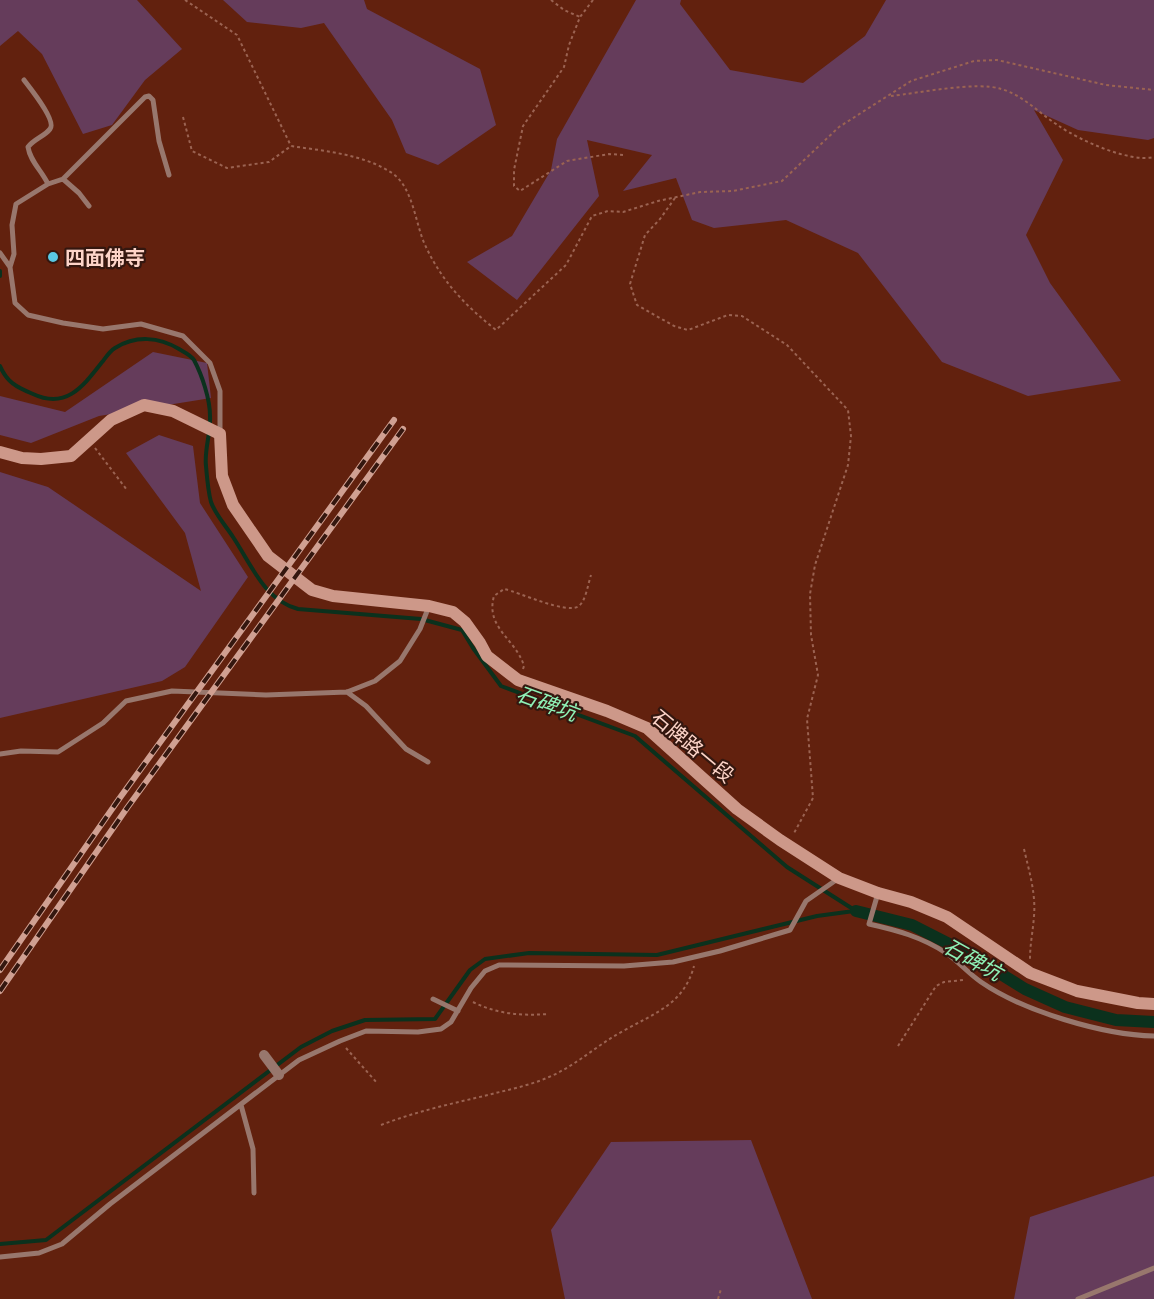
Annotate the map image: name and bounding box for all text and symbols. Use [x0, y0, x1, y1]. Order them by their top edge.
place label: 四面佛寺 [65, 244, 145, 271]
marker: 四面佛寺 [46, 250, 60, 264]
water label: 石碑坑 [513, 679, 584, 728]
street label: 石牌路一段 [646, 704, 740, 788]
water label: 石碑坑 [939, 931, 1010, 988]

